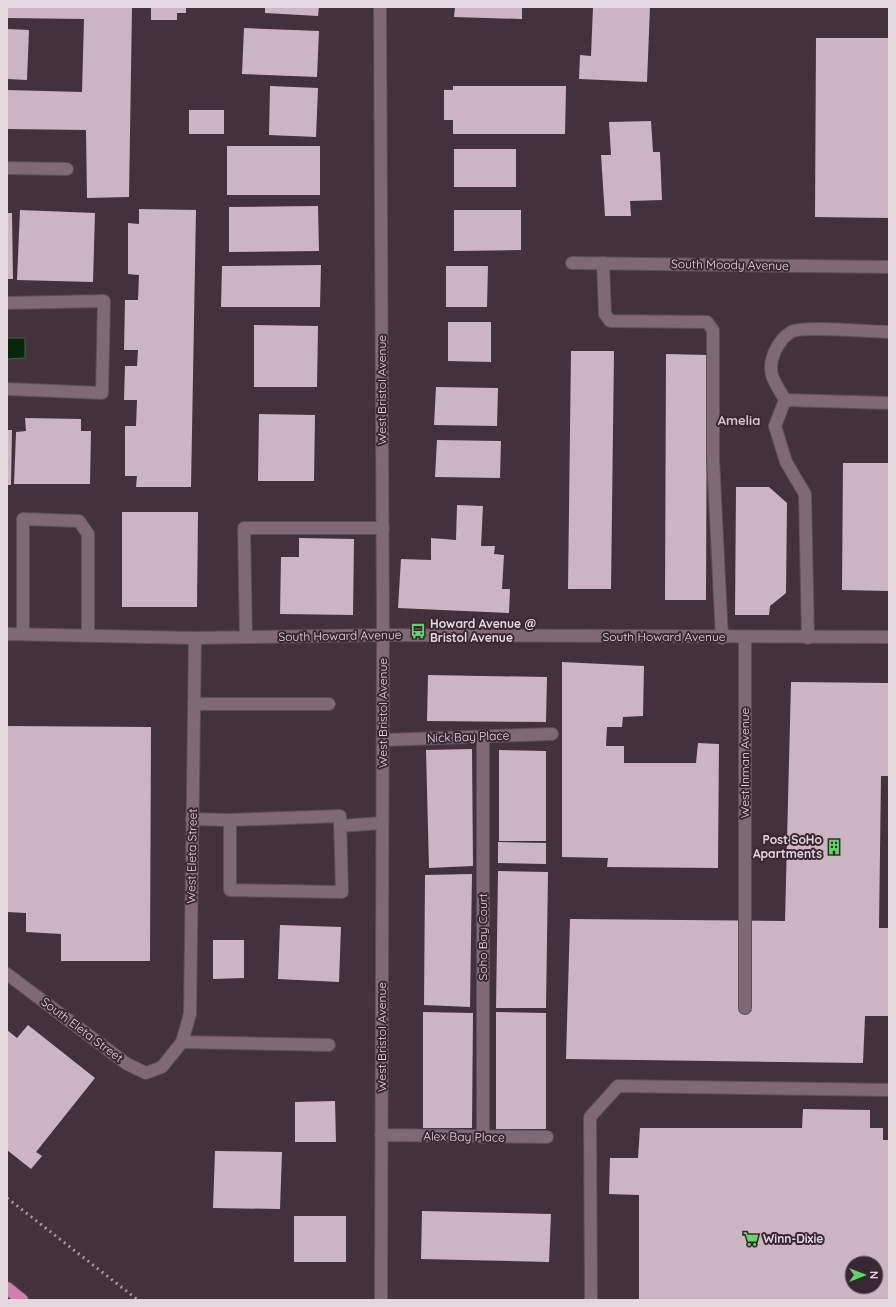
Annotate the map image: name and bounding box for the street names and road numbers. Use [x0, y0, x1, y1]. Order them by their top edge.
street label: South Moody Avenue [671, 256, 789, 273]
street label: West Bristol Avenue [374, 335, 389, 445]
street label: South Howard Avenue [278, 627, 402, 644]
street label: South Howard Avenue [602, 629, 726, 644]
street label: West Bristol Avenue [375, 658, 390, 768]
street label: West Inman Avenue [737, 708, 752, 818]
street label: Nick Bay Place [426, 728, 510, 745]
street label: West Eleta Street [183, 808, 200, 904]
street label: Soho Bay Court [475, 893, 490, 981]
street label: West Bristol Avenue [374, 982, 389, 1092]
street label: South Eleta Street [38, 994, 126, 1065]
street label: Alex Bay Place [423, 1128, 505, 1145]

